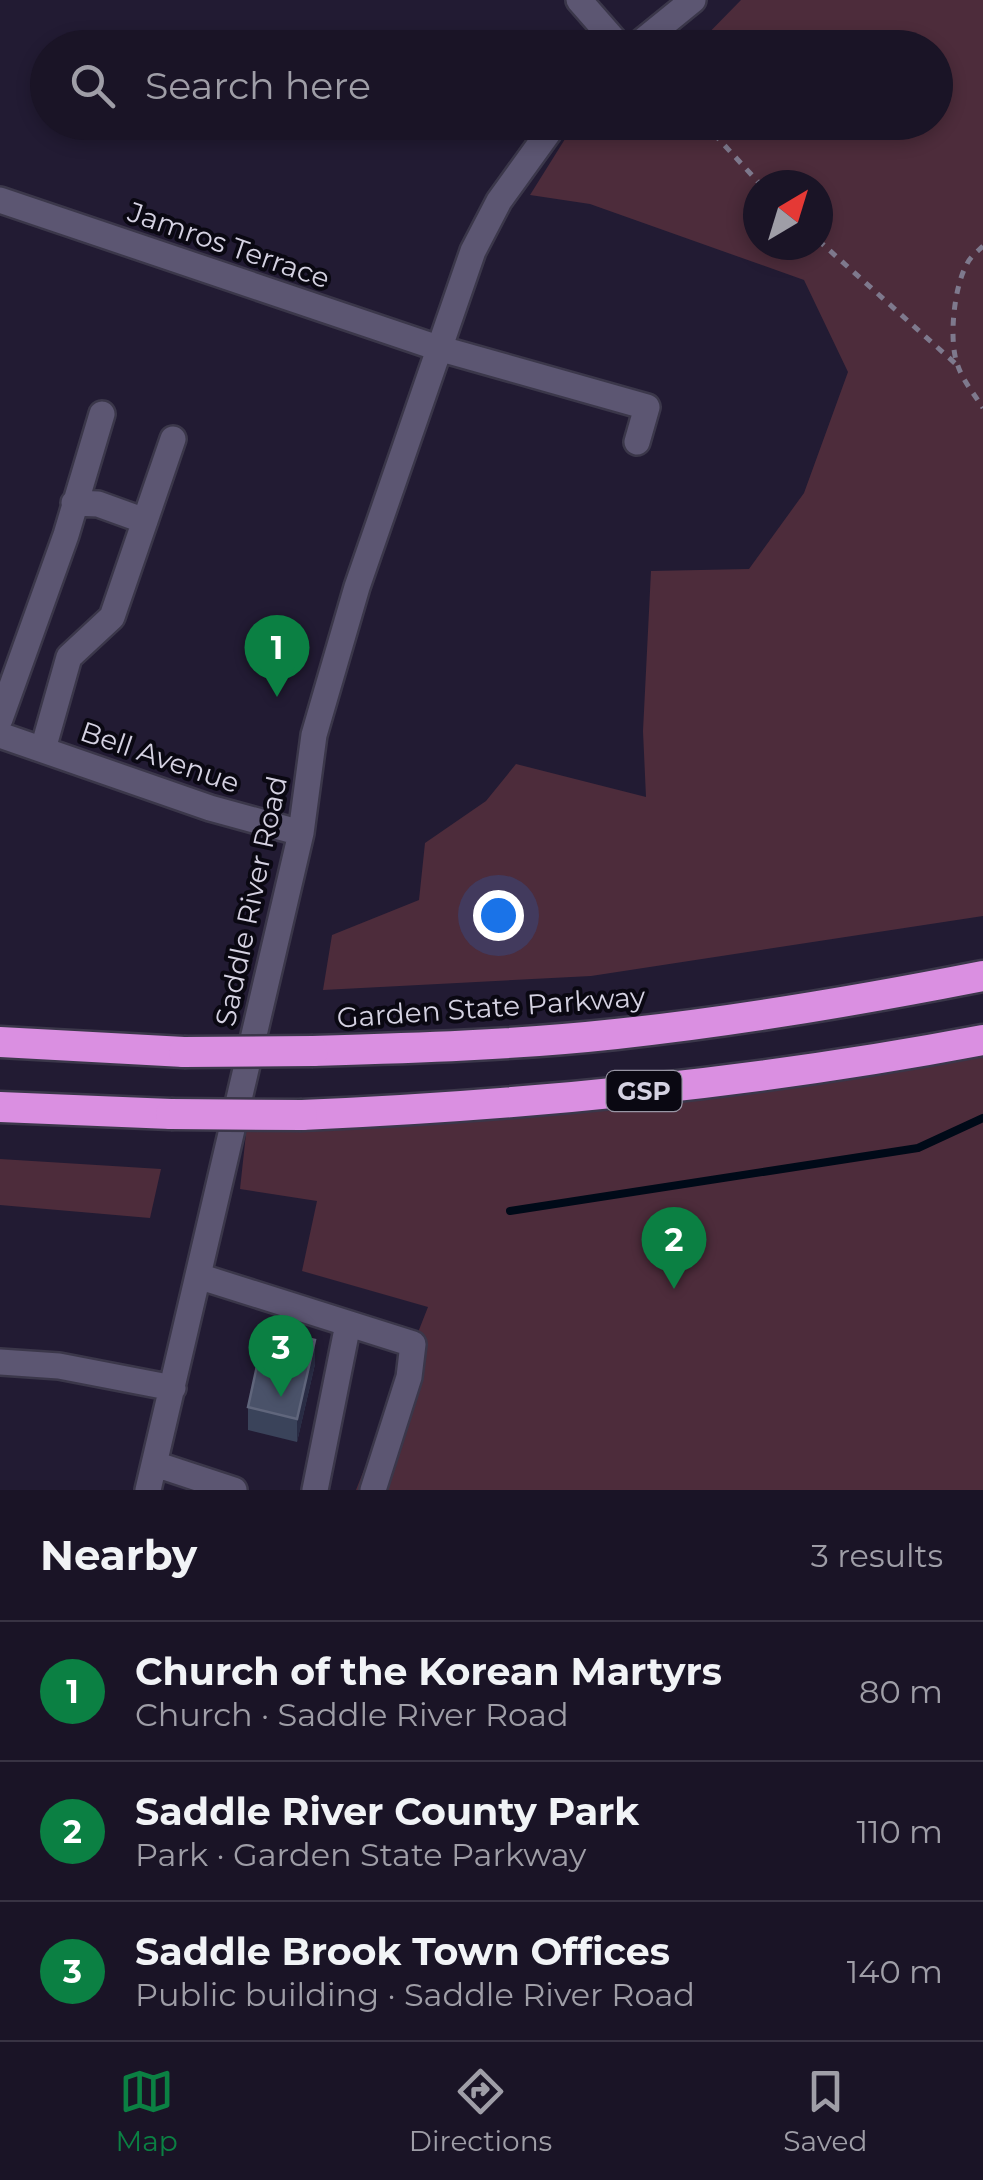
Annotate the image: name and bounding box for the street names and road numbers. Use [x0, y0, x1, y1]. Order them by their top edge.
street label: Jamros Terrace [123, 194, 334, 295]
street label: Bell Avenue [76, 714, 244, 800]
street label: Saddle River Road [208, 773, 294, 1029]
street label: Garden State Parkway [336, 979, 647, 1035]
road number: GSP [606, 1071, 682, 1111]

